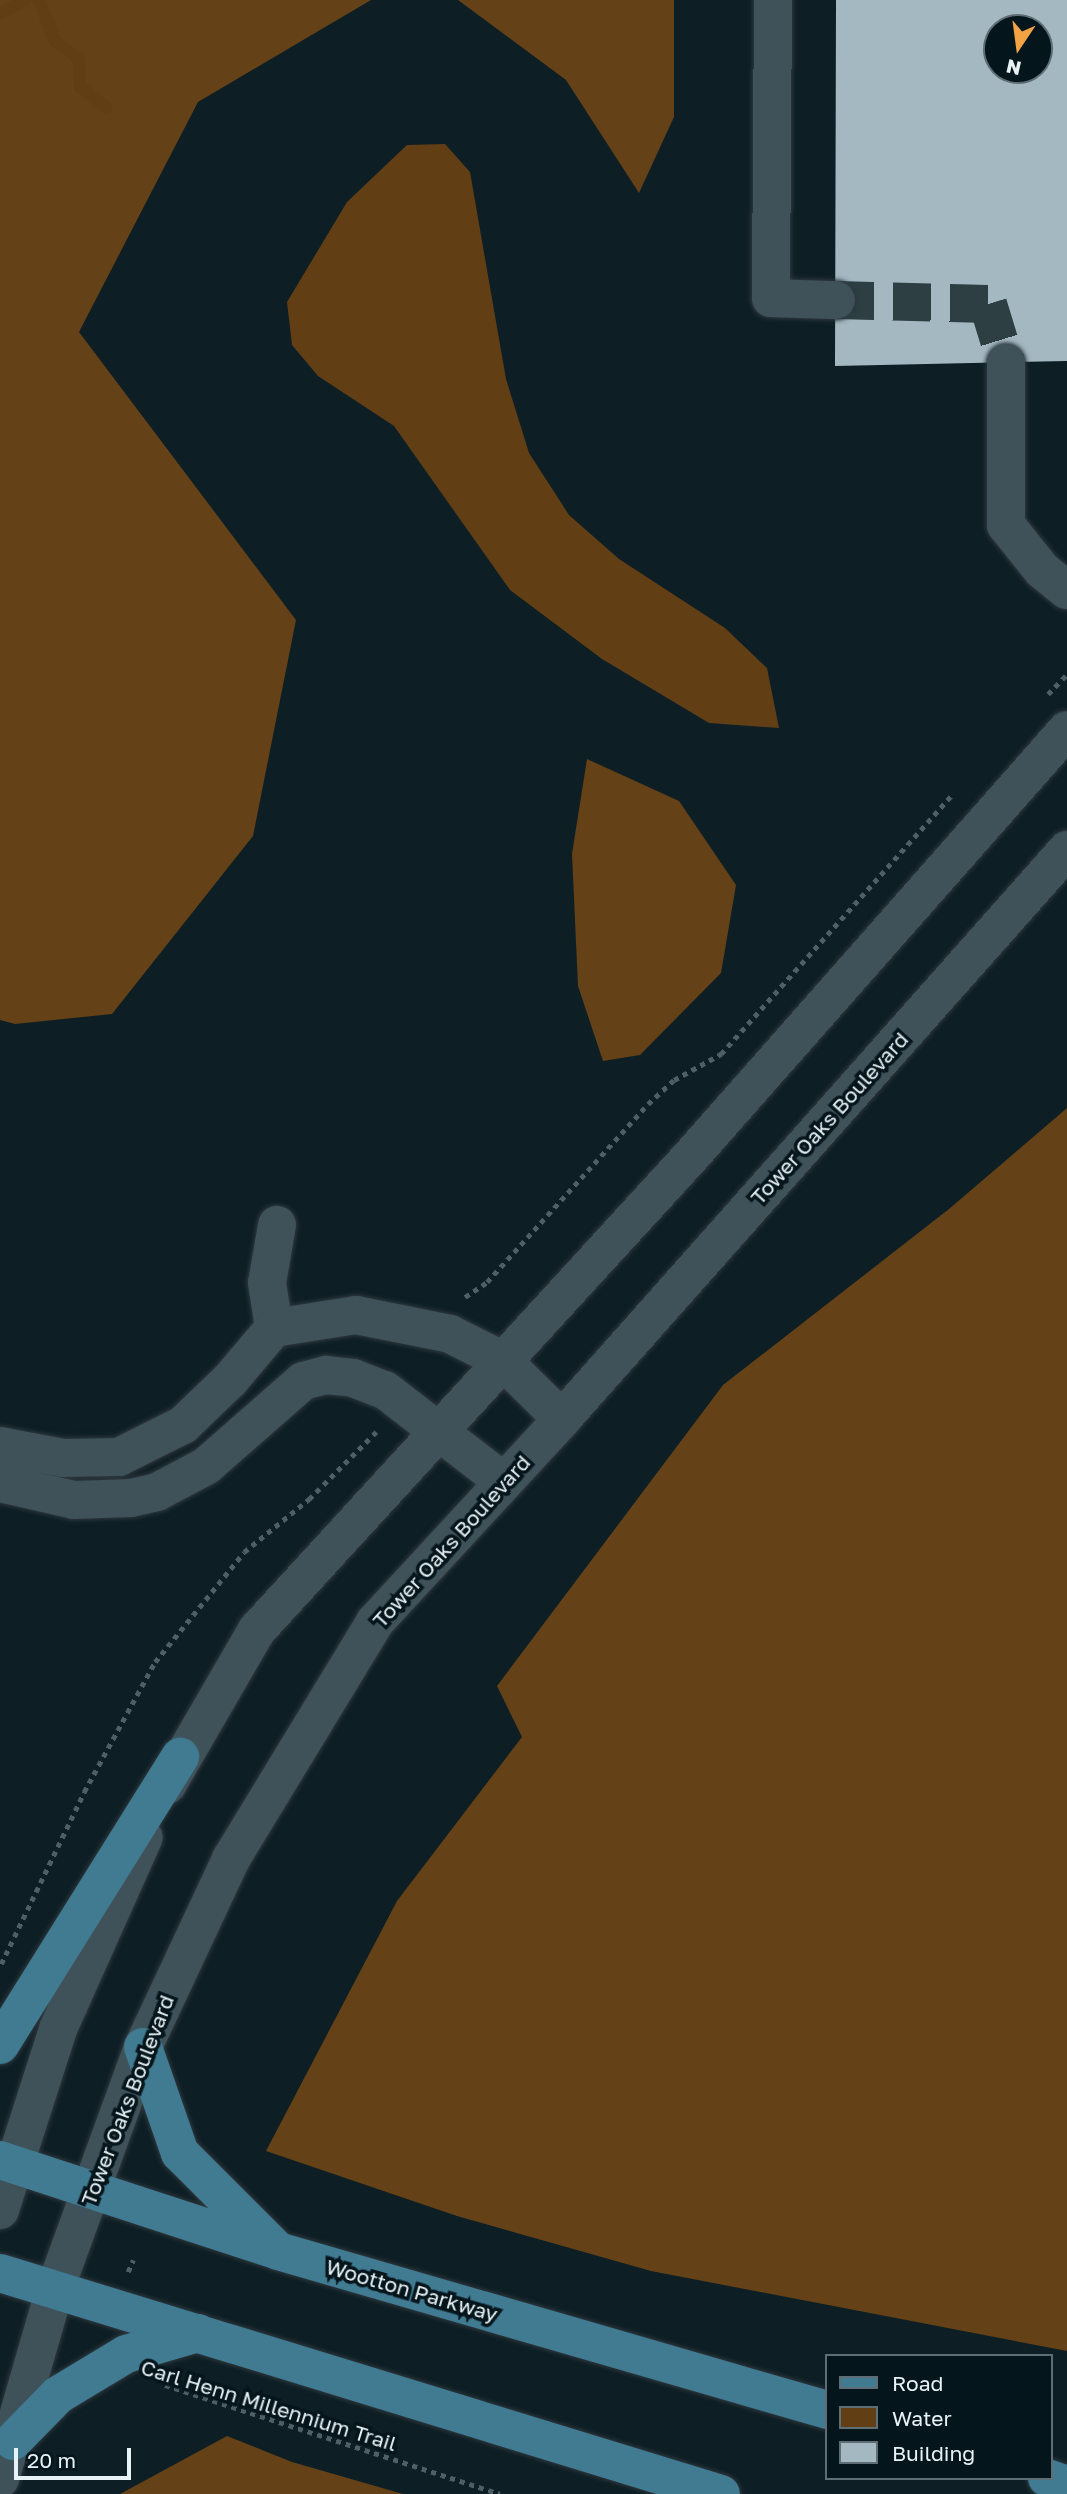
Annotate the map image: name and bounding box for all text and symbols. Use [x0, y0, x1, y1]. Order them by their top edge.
north arrow [983, 14, 1053, 84]
text: N [1004, 55, 1023, 81]
street label: Tower Oaks Boulevard [745, 1027, 913, 1209]
street label: Tower Oaks Boulevard [367, 1450, 535, 1632]
street label: Tower Oaks Boulevard [75, 1991, 179, 2209]
street label: Wootton Parkway [323, 2253, 501, 2327]
street label: Carl Henn Millennium Trail [138, 2354, 400, 2456]
legend [825, 2354, 1053, 2480]
text: Road [892, 2370, 943, 2396]
text: Water [892, 2405, 952, 2431]
scale bar [18, 2434, 135, 2478]
text: Building [892, 2440, 975, 2466]
text: 20 m [27, 2447, 76, 2473]

